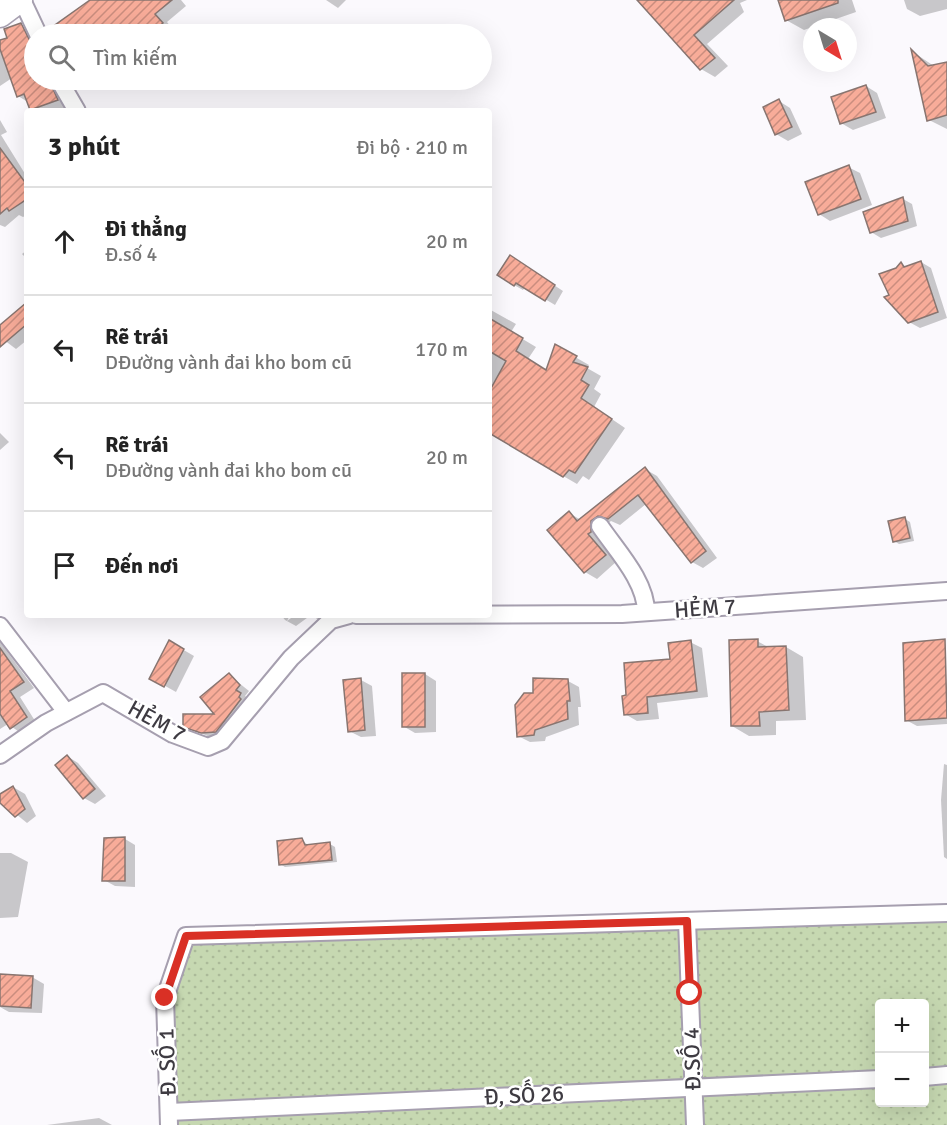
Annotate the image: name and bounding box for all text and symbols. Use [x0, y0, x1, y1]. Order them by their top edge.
north arrow [803, 18, 857, 72]
search box [24, 24, 492, 90]
icon: search [45, 41, 78, 74]
text: Tìm kiếm [93, 44, 178, 71]
text: 3 phút [48, 131, 120, 163]
text: Đi bộ · 210 m [356, 135, 468, 160]
text: Đi thẳng [105, 215, 187, 242]
icon: ahead [48, 225, 81, 258]
text: 20 m [426, 229, 468, 254]
text: Đ.số 4 [105, 242, 157, 267]
text: Rẽ trái [105, 323, 169, 350]
icon: left [48, 333, 81, 366]
text: 170 m [415, 337, 468, 362]
text: DĐường vành đai kho bom cũ [105, 350, 352, 375]
text: Rẽ trái [105, 431, 169, 458]
icon: left [48, 441, 81, 474]
text: 20 m [426, 445, 468, 470]
text: DĐường vành đai kho bom cũ [105, 458, 352, 483]
icon: arrive [48, 549, 81, 582]
text: Đến nơi [105, 552, 179, 579]
street label: HẺM 7 [673, 592, 737, 624]
street label: HẺM 7 [123, 694, 191, 748]
route start [676, 979, 702, 1005]
route end [151, 984, 177, 1010]
map controls [875, 999, 929, 1107]
button: + [875, 999, 929, 1053]
street label: Đ.SỐ 4 [674, 1027, 707, 1091]
street label: Đ. SỐ 1 [149, 1028, 182, 1097]
button: − [875, 1053, 929, 1107]
street label: Đ, SỐ 26 [483, 1076, 565, 1111]

